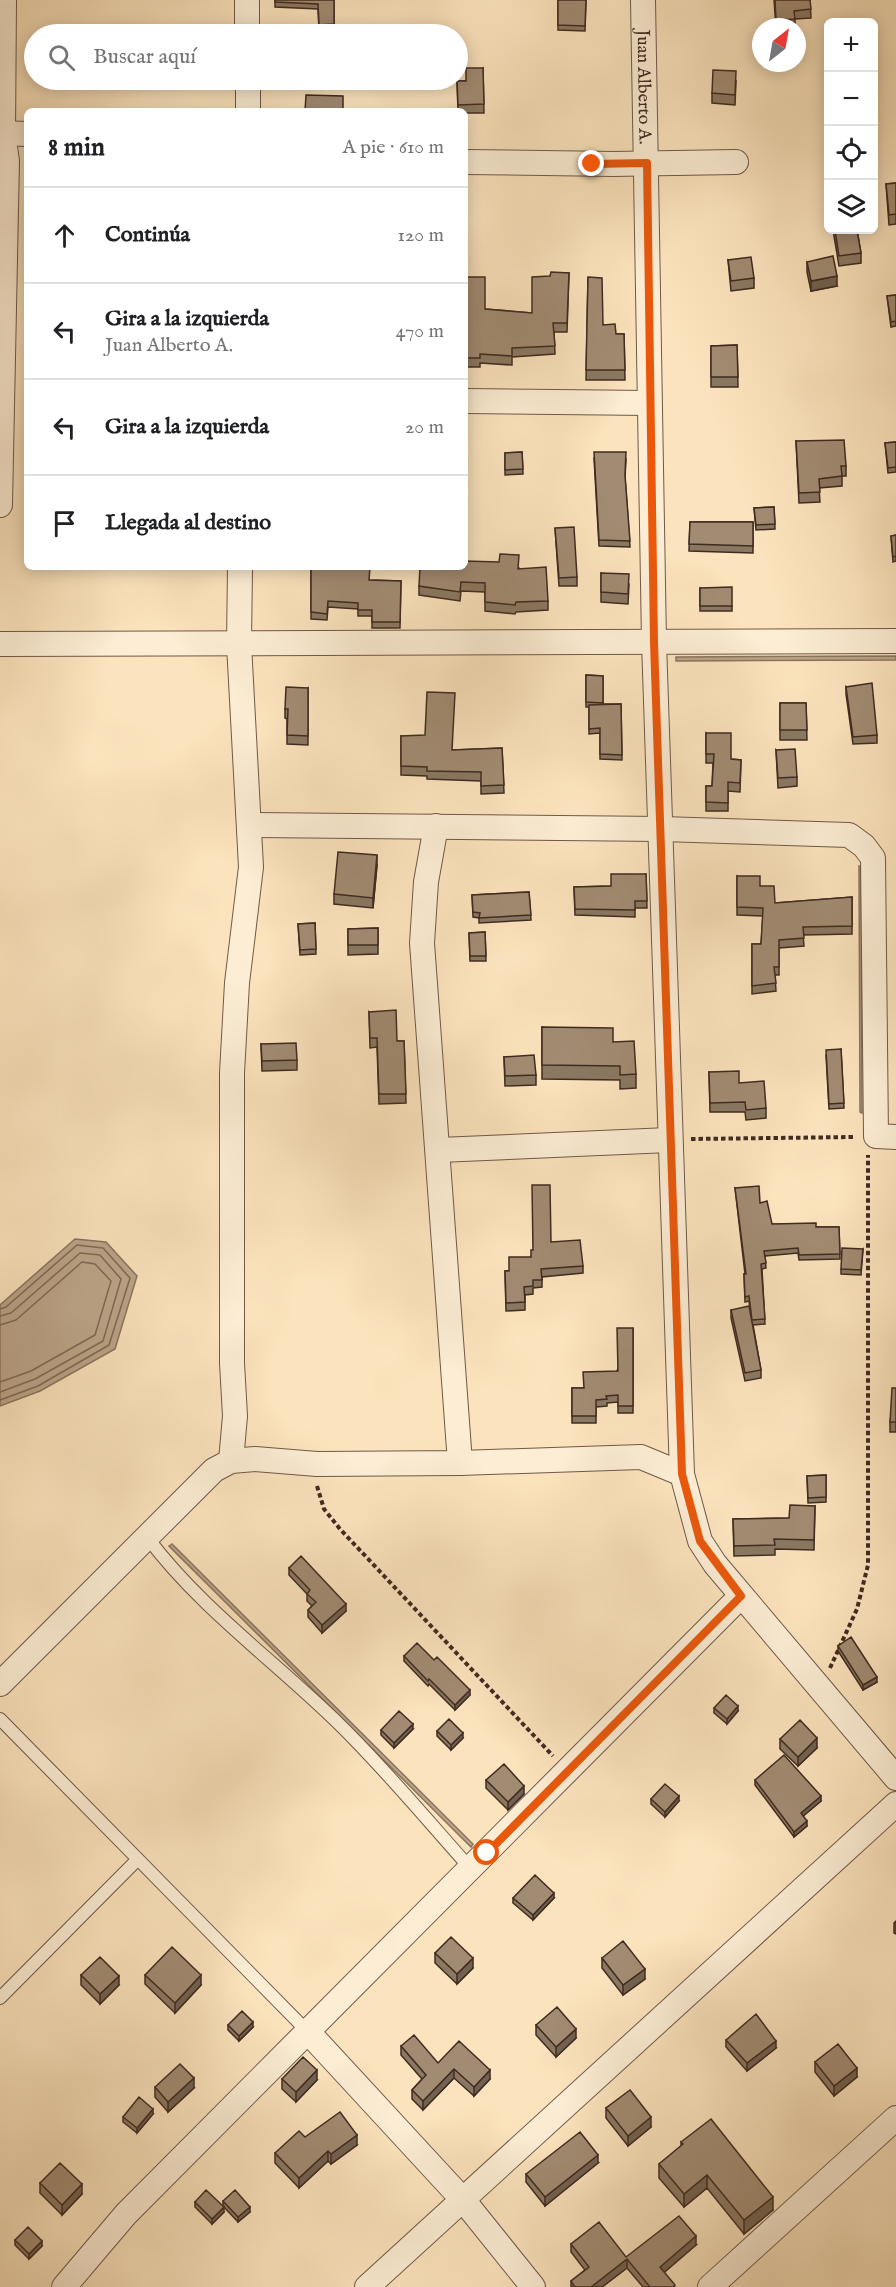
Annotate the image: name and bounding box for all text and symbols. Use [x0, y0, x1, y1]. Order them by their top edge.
north arrow [752, 18, 806, 72]
map controls [824, 18, 878, 234]
button: + [824, 18, 878, 72]
search box [24, 24, 468, 90]
street label: Juan Alberto A. [630, 27, 655, 145]
icon: search [45, 41, 78, 74]
text: Buscar aquí [93, 43, 196, 71]
button: − [824, 72, 878, 126]
button: locate [824, 126, 878, 180]
text: 8 min [48, 131, 105, 164]
text: A pie · 610 m [342, 135, 444, 160]
route end [578, 150, 604, 176]
button: layers [824, 180, 878, 234]
icon: ahead [48, 219, 81, 252]
text: Continúa [105, 221, 190, 249]
text: 120 m [398, 223, 444, 248]
text: Gira a la izquierda [105, 305, 269, 333]
icon: left [48, 315, 81, 348]
text: 470 m [396, 319, 444, 344]
text: Juan Alberto A. [105, 333, 233, 358]
icon: left [48, 411, 81, 444]
text: Gira a la izquierda [105, 413, 269, 441]
text: 20 m [405, 415, 444, 440]
icon: arrive [48, 507, 81, 540]
text: Llegada al destino [105, 509, 271, 537]
route start [473, 1839, 499, 1865]

